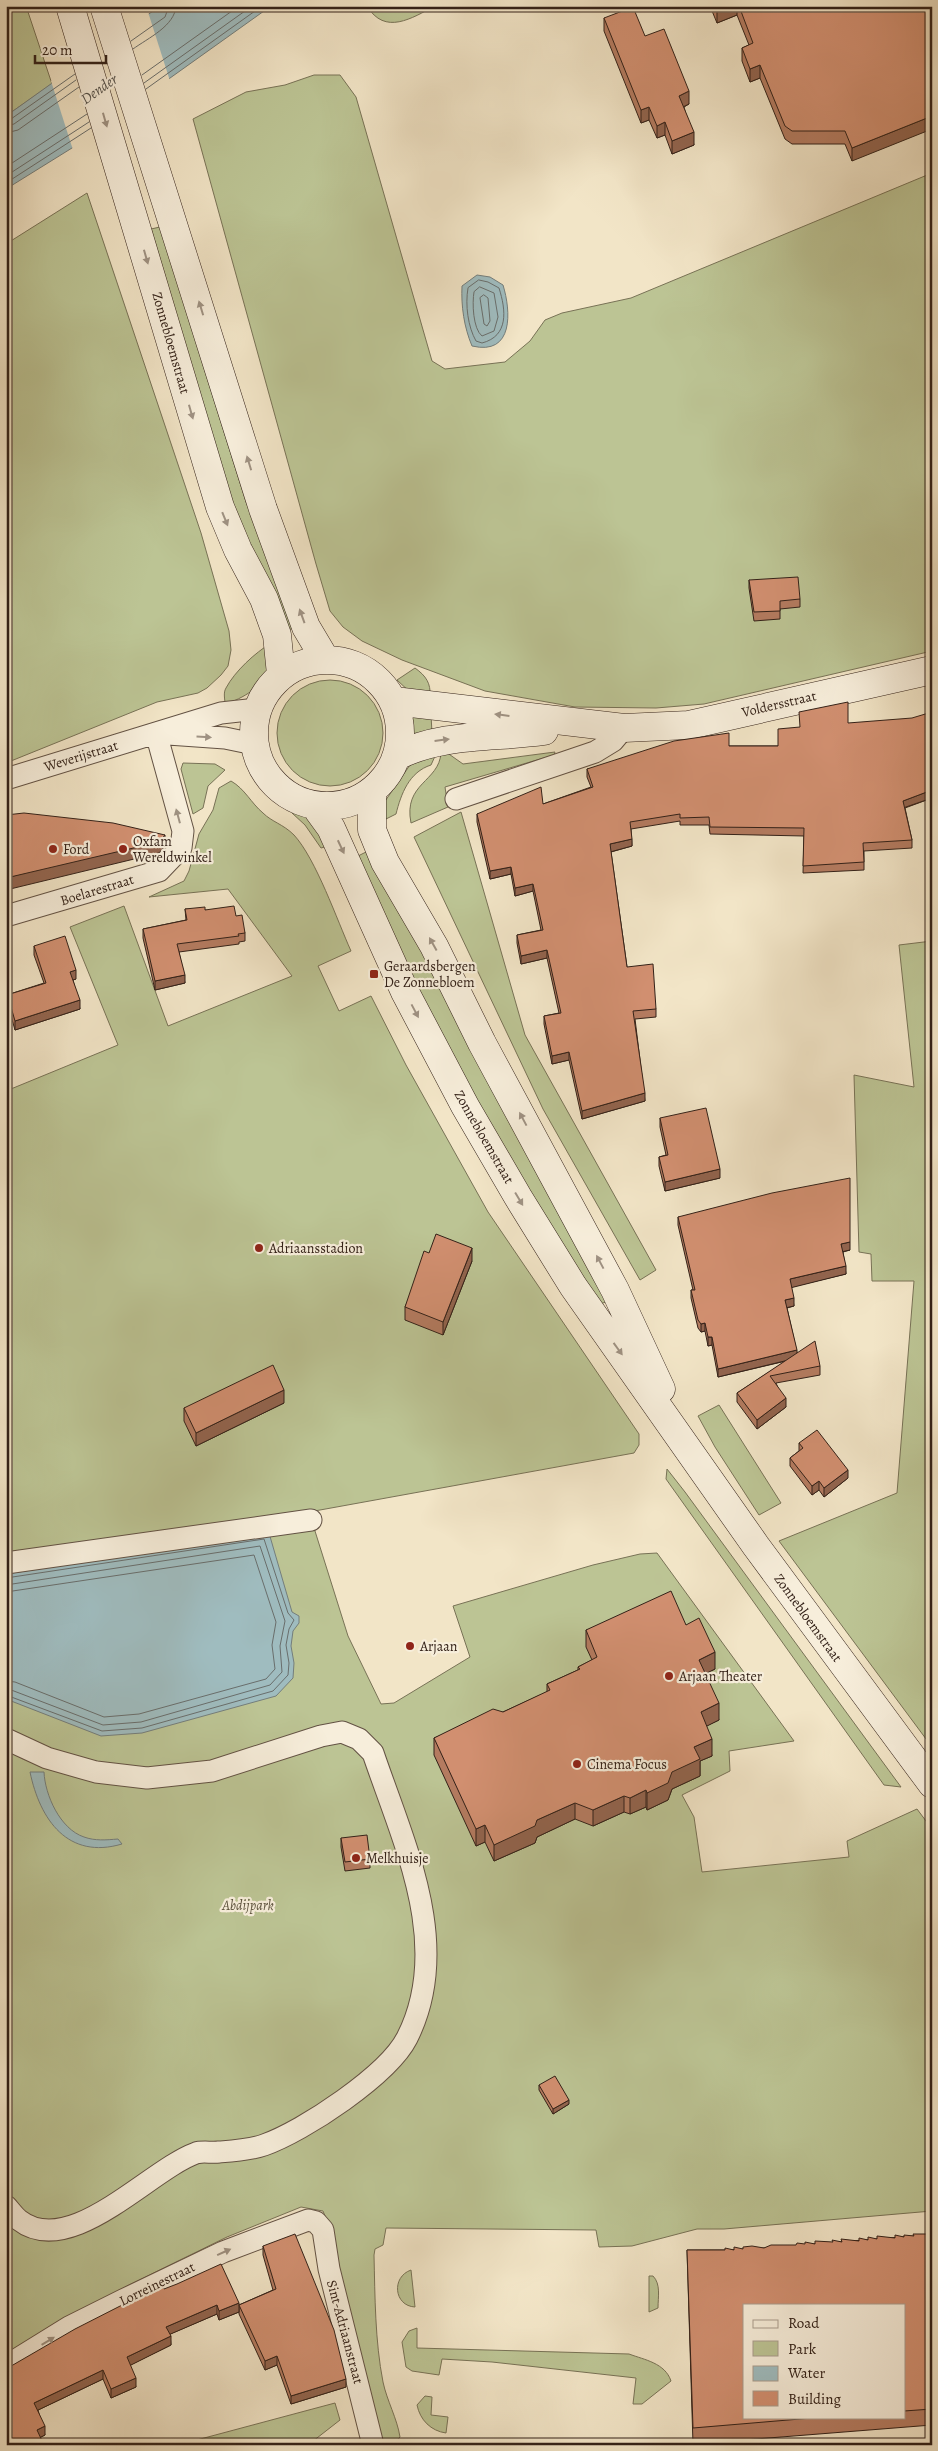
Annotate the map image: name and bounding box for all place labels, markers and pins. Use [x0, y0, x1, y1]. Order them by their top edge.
place label: Oxfam Wereldwinkel [132, 832, 212, 867]
place label: Ford [63, 840, 90, 859]
marker: Ford [47, 843, 59, 855]
marker: Oxfam Wereldwinkel [117, 843, 129, 855]
place label: Geraardsbergen De Zonnebloem [384, 957, 476, 992]
marker: Geraardsbergen De Zonnebloem [368, 968, 380, 980]
place label: Adriaansstadion [268, 1239, 363, 1258]
marker: Adriaansstadion [253, 1242, 265, 1254]
place label: Arjaan [419, 1637, 458, 1656]
marker: Arjaan [404, 1640, 416, 1652]
place label: Arjaan Theater [678, 1667, 763, 1686]
marker: Arjaan Theater [663, 1670, 675, 1682]
place label: Cinema Focus [587, 1755, 667, 1774]
marker: Cinema Focus [571, 1758, 583, 1770]
place label: Melkhuisje [366, 1849, 429, 1868]
marker: Melkhuisje [350, 1852, 362, 1864]

